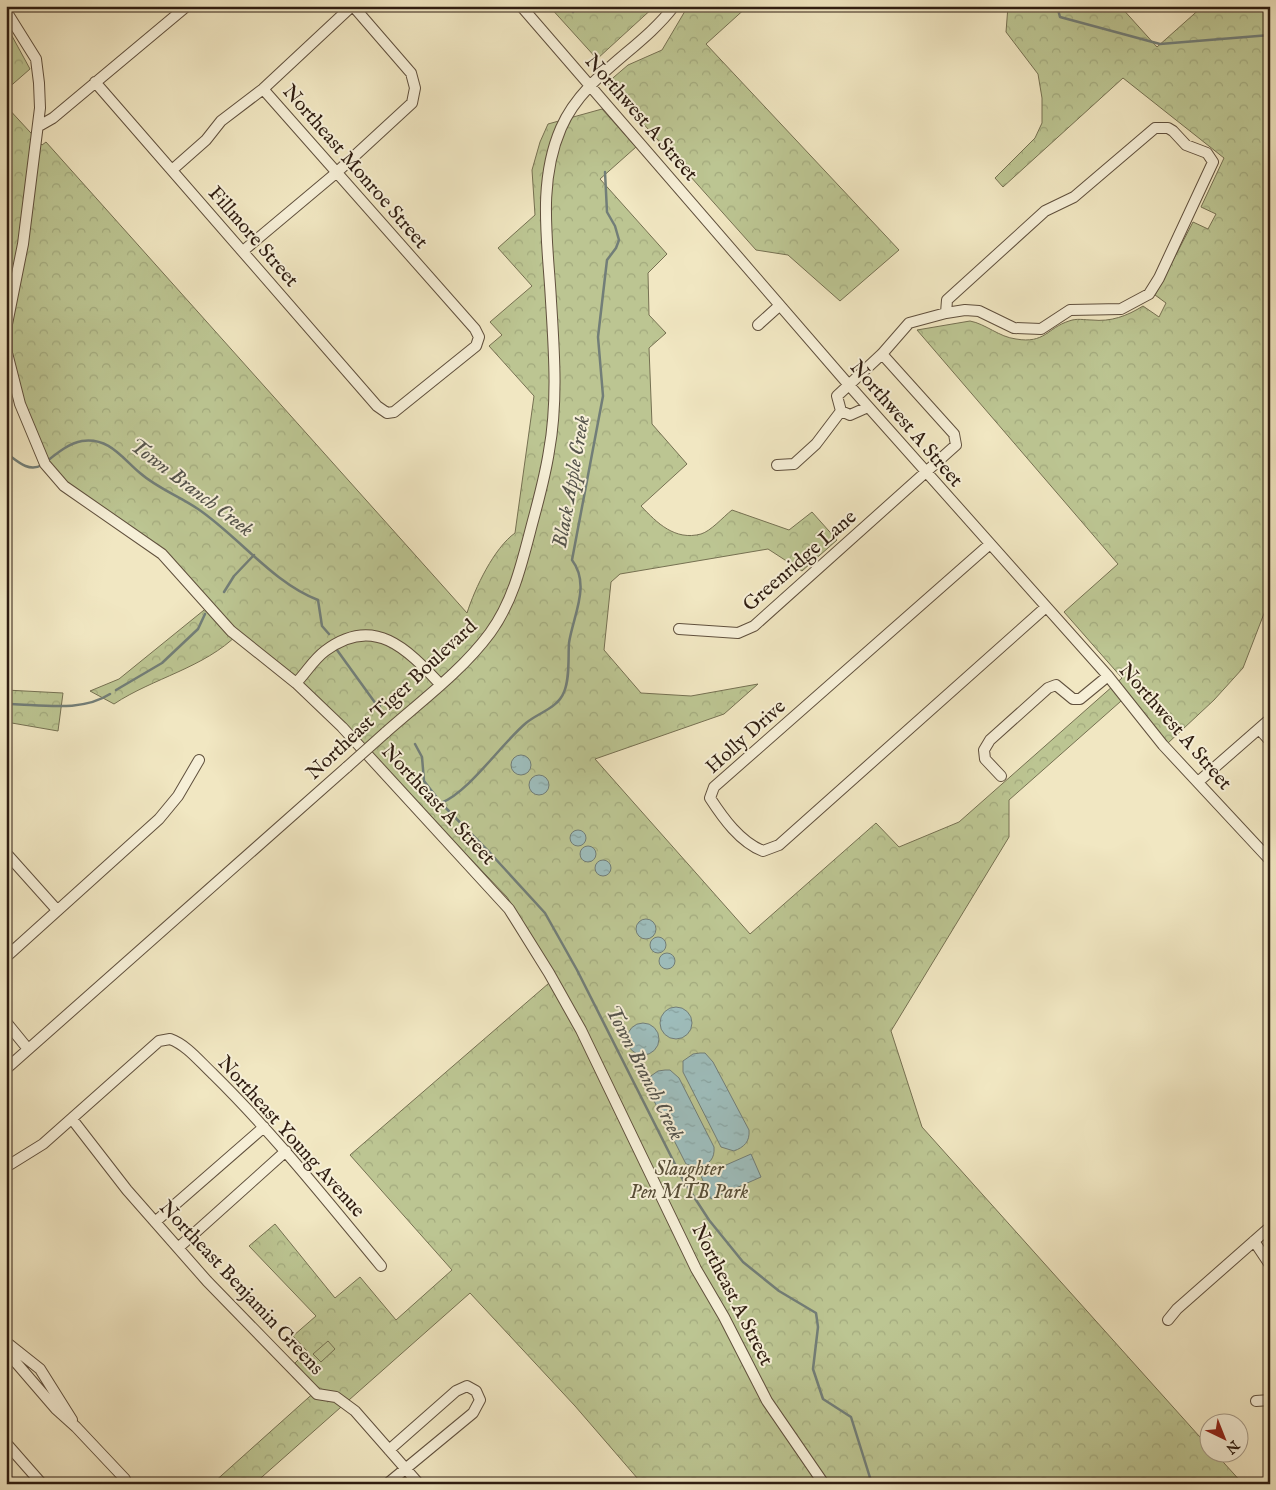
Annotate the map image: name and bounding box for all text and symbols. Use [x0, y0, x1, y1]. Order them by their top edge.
street label: Northwest A Street [579, 49, 703, 187]
street label: Northeast Monroe Street [277, 80, 433, 254]
street label: Fillmore Street [202, 181, 304, 293]
street label: Northwest A Street [844, 355, 968, 493]
water label: Black Apple Creek [547, 413, 597, 550]
water label: Town Branch Creek [124, 433, 259, 544]
street label: Greenridge Lane [738, 505, 862, 617]
street label: Northeast Tiger Boulevard [301, 614, 483, 786]
street label: Northwest A Street [1113, 658, 1237, 796]
street label: Holly Drive [701, 695, 791, 779]
street label: Northeast A Street [376, 739, 500, 871]
water label: Town Branch Creek [598, 1001, 690, 1146]
street label: Northeast Young Avenue [212, 1051, 370, 1223]
park label: Slaughter Pen MTB Park [630, 1157, 748, 1205]
street label: Northeast Benjamin Greens [153, 1195, 329, 1381]
street label: Northeast A Street [685, 1220, 779, 1370]
north arrow [1198, 1412, 1248, 1462]
text: N [1222, 1435, 1243, 1457]

